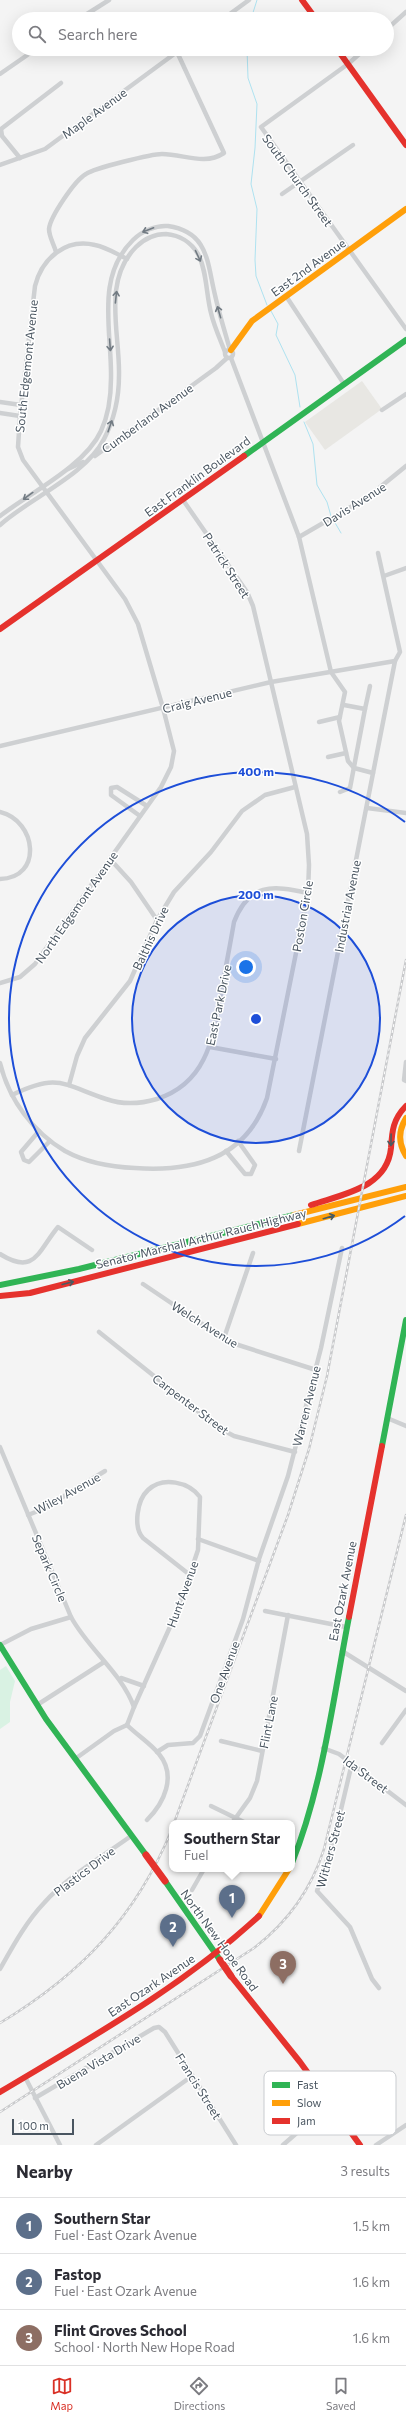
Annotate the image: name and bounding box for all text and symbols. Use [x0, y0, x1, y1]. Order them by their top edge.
search box [12, 12, 394, 56]
icon: search [26, 23, 48, 45]
text: Search here [58, 25, 137, 43]
street label: Maple Avenue [59, 85, 129, 141]
street label: South Church Street [260, 131, 336, 229]
one-way arrow [143, 227, 155, 234]
street label: East 2nd Avenue [268, 235, 348, 299]
one-way arrow [195, 250, 202, 262]
one-way arrow [112, 291, 120, 304]
street label: South Edgemont Avenue [12, 299, 40, 433]
one-way arrow [215, 306, 222, 319]
one-way arrow [106, 338, 113, 351]
street label: Cumberland Avenue [99, 380, 195, 456]
one-way arrow [106, 420, 114, 432]
street label: East Franklin Boulevard [141, 433, 253, 519]
street label: Davis Avenue [320, 479, 388, 529]
one-way arrow [23, 492, 34, 500]
street label: Patrick Street [201, 530, 253, 600]
street label: Craig Avenue [161, 685, 233, 715]
text: 400 m [238, 764, 274, 778]
street label: North Edgemont Avenue [32, 848, 120, 966]
street label: Industrial Avenue [331, 859, 363, 953]
street label: Poston Circle [289, 879, 315, 953]
text: 200 m [238, 887, 274, 901]
street label: Balthis Drive [129, 904, 171, 972]
your location [236, 957, 256, 977]
street label: East Park Drive [203, 963, 233, 1047]
centre of rings [249, 1012, 263, 1026]
one-way arrow [387, 1133, 395, 1146]
street label: Senator Marshall Arthur Rauch Highway [94, 1205, 308, 1271]
one-way arrow [323, 1212, 336, 1220]
one-way arrow [61, 1279, 74, 1287]
street label: Welch Avenue [169, 1298, 241, 1350]
street label: Warren Avenue [289, 1364, 323, 1448]
street label: Carpenter Street [150, 1371, 232, 1437]
street label: Wiley Avenue [32, 1469, 102, 1517]
street label: Separk Circle [30, 1532, 70, 1604]
street label: East Ozark Avenue [325, 1540, 359, 1642]
street label: Hunt Avenue [163, 1559, 201, 1629]
street label: One Avenue [206, 1639, 242, 1705]
street label: Flint Lane [256, 1694, 280, 1750]
street label: Ida Street [341, 1753, 391, 1796]
street label: Withers Street [313, 1809, 347, 1889]
popup [169, 1820, 295, 1872]
text: Southern Star [184, 1829, 280, 1847]
street label: Plastics Drive [51, 1843, 117, 1899]
text: Fuel [184, 1847, 208, 1863]
pin: 1 [219, 1885, 245, 1918]
street label: North New Hope Road [178, 1886, 262, 1994]
pin: 2 [160, 1914, 186, 1947]
street label: East Ozark Avenue [105, 1951, 197, 2019]
pin: 3 [270, 1951, 296, 1984]
street label: Buena Vista Drive [53, 2030, 143, 2092]
street label: Francis Street [173, 2050, 225, 2122]
legend [264, 2071, 396, 2135]
text: Fast [297, 2078, 319, 2091]
text: Slow [297, 2096, 322, 2109]
text: Jam [297, 2114, 316, 2128]
scale bar [12, 2117, 74, 2136]
text: 100 m [18, 2119, 49, 2132]
text: Nearby [16, 2161, 73, 2182]
text: 3 results [341, 2163, 390, 2179]
text: Southern Star [54, 2209, 150, 2227]
text: 1 [26, 2218, 32, 2234]
text: 1.5 km [353, 2218, 390, 2234]
text: Fuel · East Ozark Avenue [54, 2227, 197, 2243]
text: Fastop [54, 2265, 101, 2283]
text: 2 [25, 2274, 33, 2290]
text: 1.6 km [353, 2274, 390, 2290]
text: Fuel · East Ozark Avenue [54, 2283, 197, 2299]
text: Flint Groves School [54, 2321, 187, 2339]
text: 3 [25, 2330, 33, 2346]
text: 1.6 km [353, 2330, 390, 2346]
text: School · North New Hope Road [54, 2339, 235, 2355]
tab: Map [50, 2375, 73, 2412]
tab: Directions [174, 2375, 225, 2412]
tab: Saved [326, 2375, 356, 2412]

